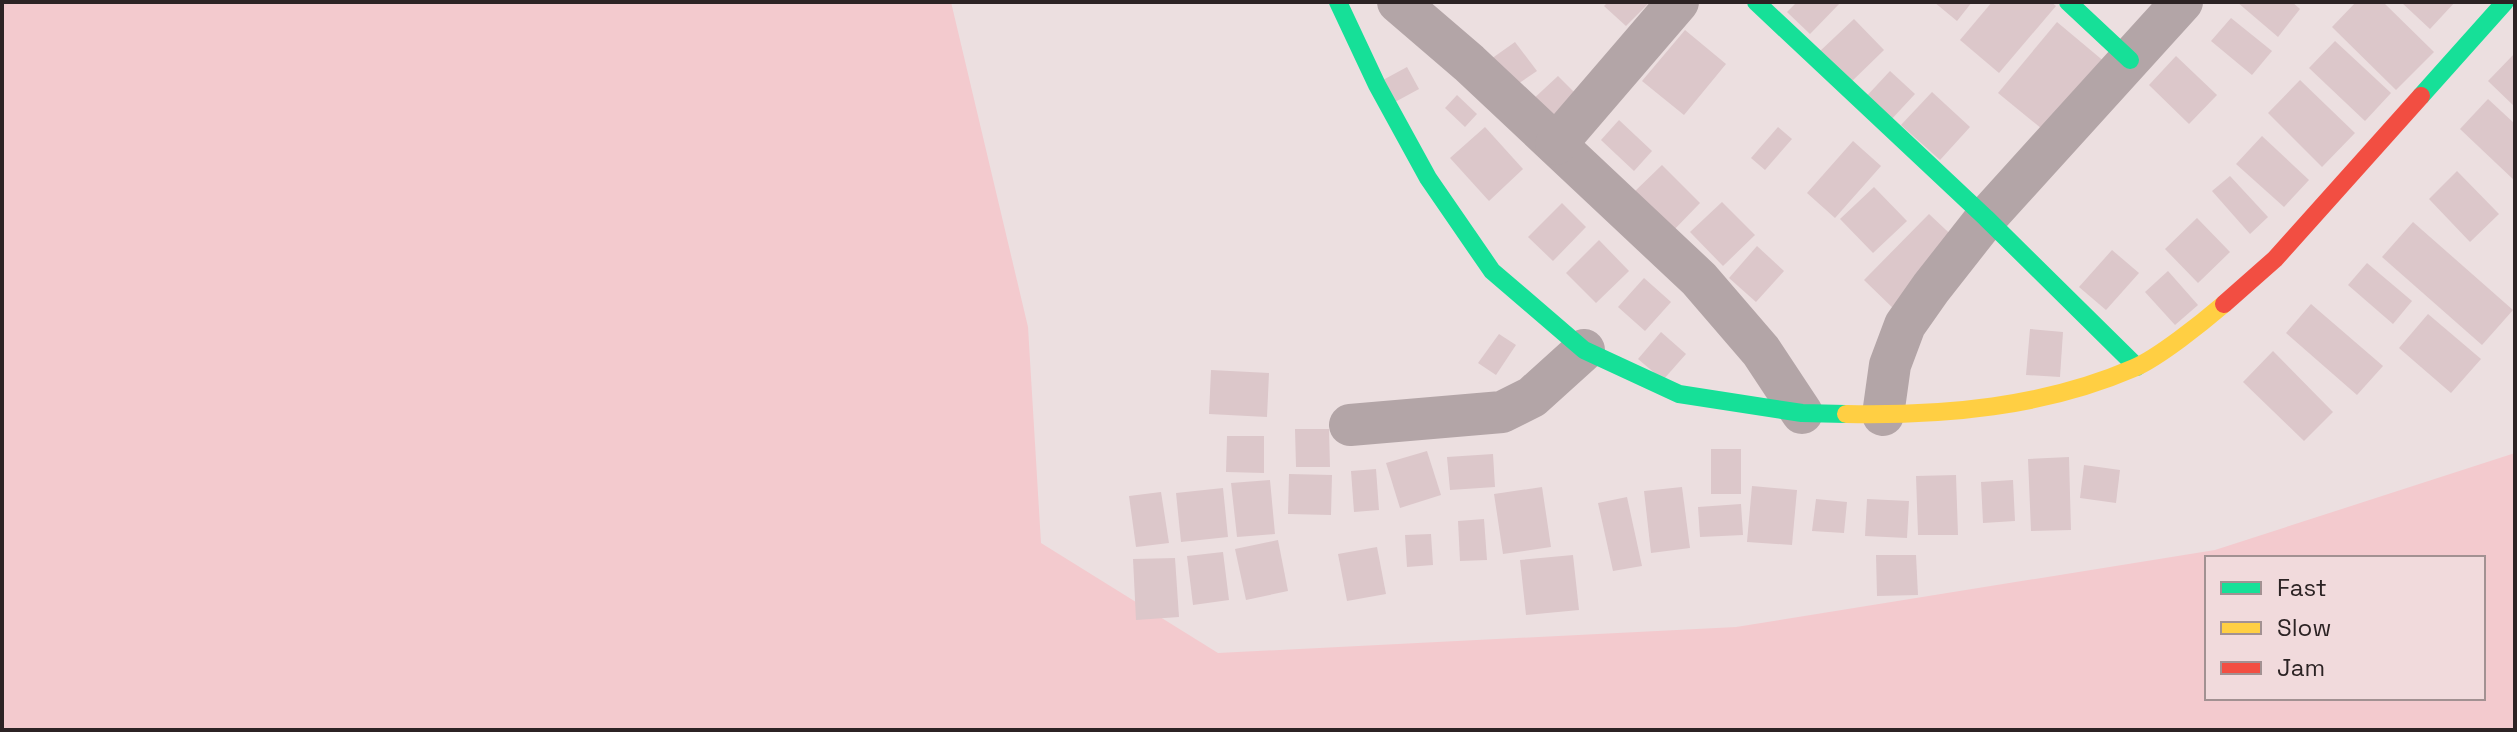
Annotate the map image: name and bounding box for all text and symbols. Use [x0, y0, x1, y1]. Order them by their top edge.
legend [2205, 556, 2485, 700]
text: Fast [2277, 572, 2327, 603]
text: Slow [2277, 612, 2331, 643]
text: Jam [2277, 652, 2325, 683]

